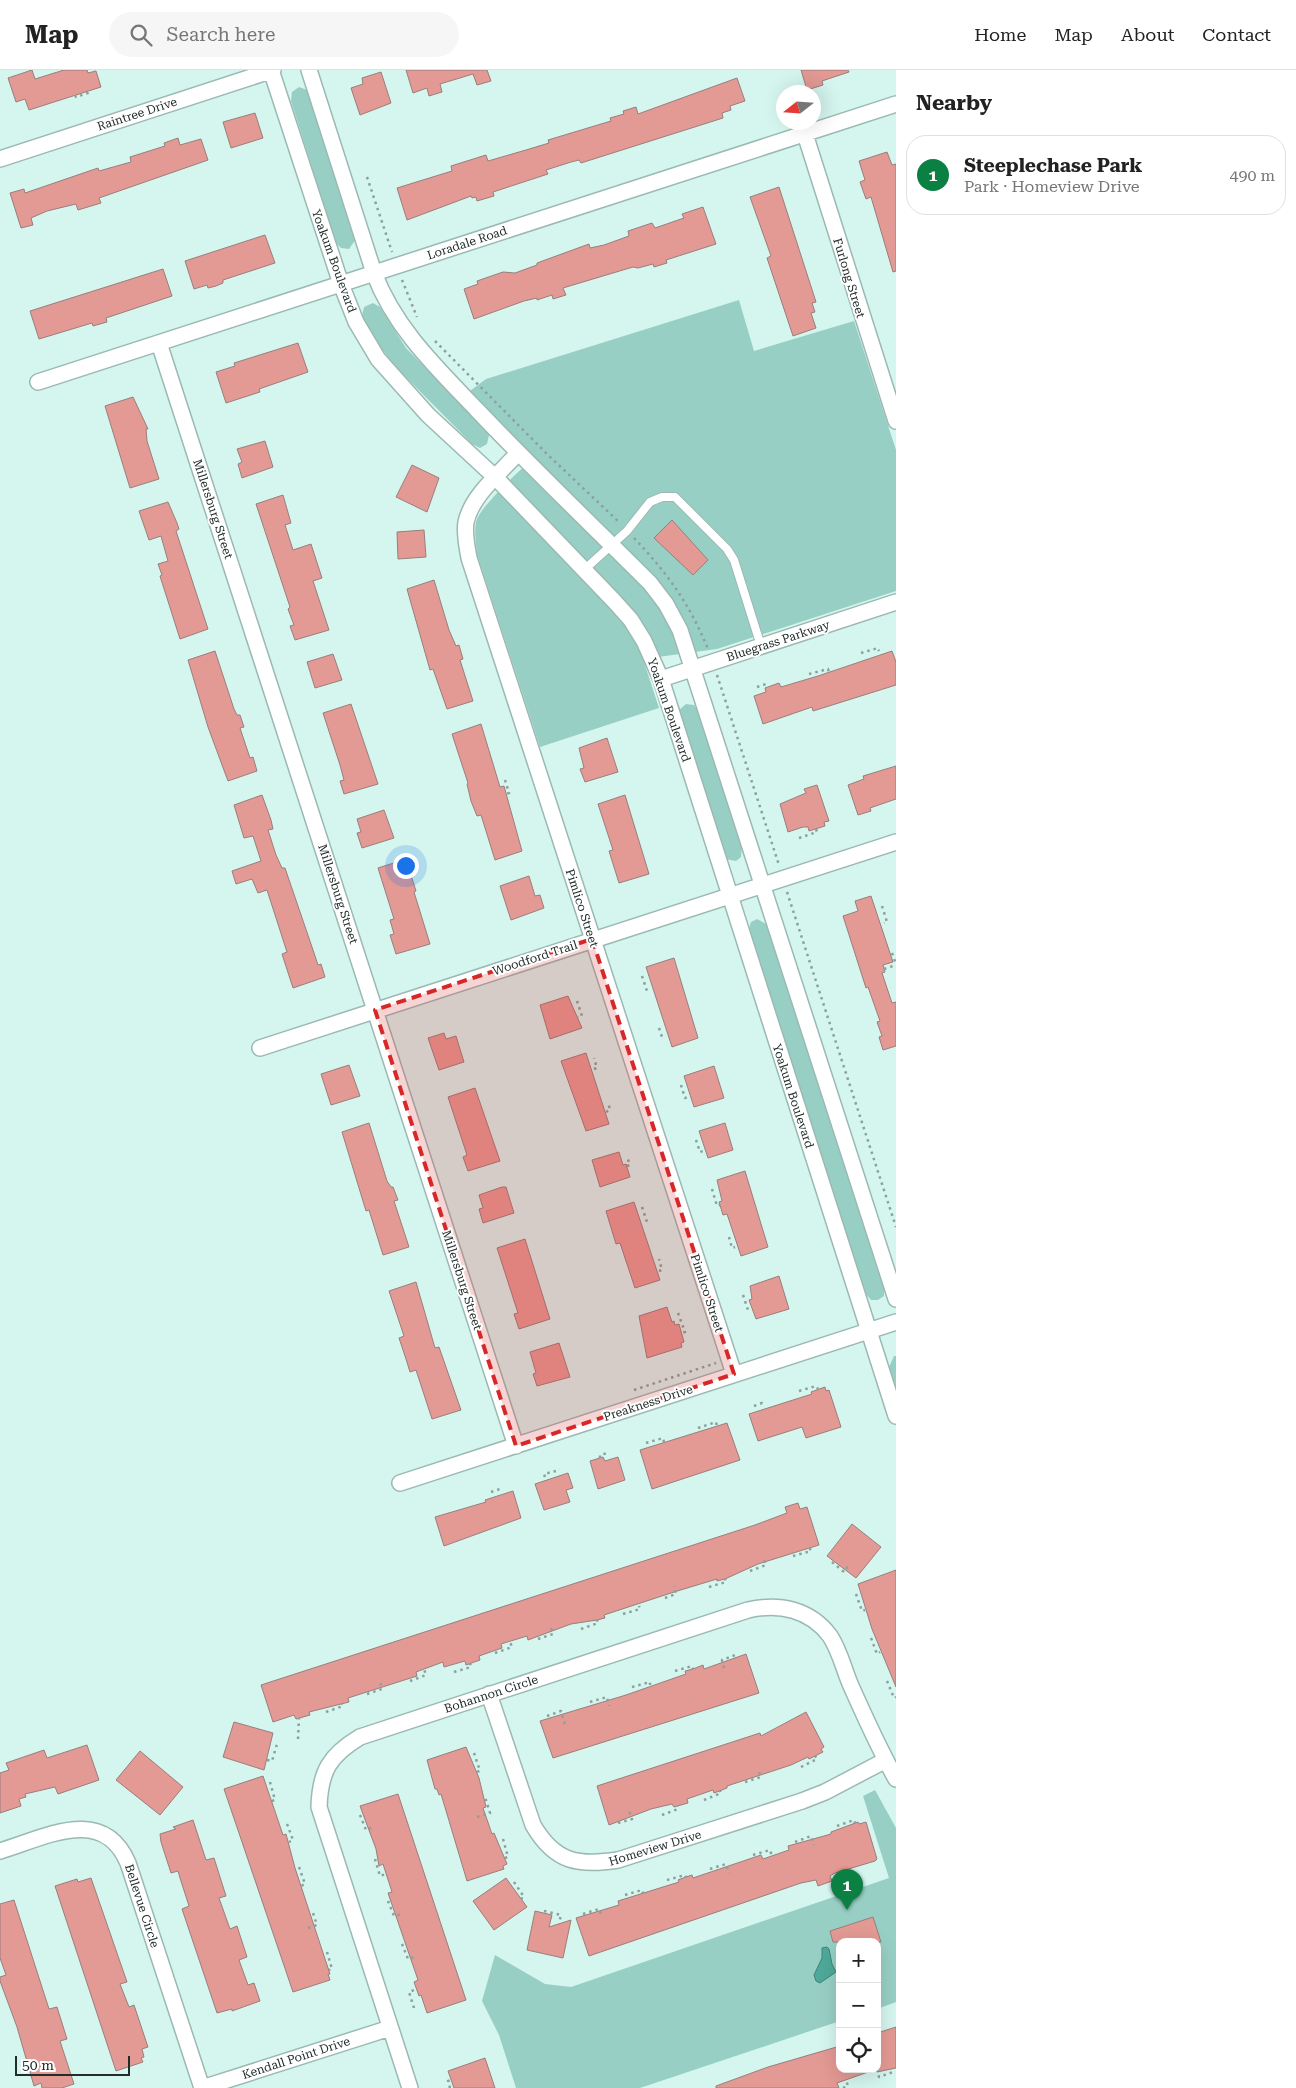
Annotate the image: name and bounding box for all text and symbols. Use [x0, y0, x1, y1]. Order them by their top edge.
search box [109, 12, 459, 57]
text: Map [25, 21, 79, 49]
icon: search [127, 21, 155, 49]
text: Search here [167, 23, 275, 46]
text: Home [974, 24, 1026, 45]
text: Map [1054, 24, 1093, 45]
text: About [1121, 24, 1174, 45]
text: Contact [1202, 24, 1271, 45]
north arrow [776, 85, 821, 130]
text: Nearby [916, 91, 992, 115]
street label: Raintree Drive [95, 94, 179, 134]
text: Steeplechase Park [964, 154, 1142, 177]
text: 1 [929, 166, 937, 185]
text: 490 m [1229, 166, 1275, 185]
text: Park · Homeview Drive [964, 177, 1140, 196]
street label: Yoakum Boulevard [309, 207, 359, 315]
street label: Loradale Road [425, 223, 509, 262]
street label: Furlong Street [830, 236, 868, 320]
street label: Millersburg Street [190, 457, 236, 561]
street label: Bluegrass Parkway [725, 617, 832, 664]
street label: Yoakum Boulevard [645, 656, 693, 764]
street label: Millersburg Street [315, 842, 361, 946]
your location [393, 853, 419, 879]
street label: Pimlico Street [563, 867, 601, 949]
street label: Woodford Trail [491, 938, 579, 978]
street label: Yoakum Boulevard [770, 1042, 817, 1150]
street label: Millersburg Street [439, 1228, 485, 1332]
street label: Pimlico Street [688, 1252, 726, 1334]
street label: Preakness Drive [601, 1382, 695, 1424]
street label: Bohannon Circle [442, 1672, 540, 1716]
street label: Homeview Drive [607, 1827, 703, 1869]
street label: Bellevue Circle [122, 1862, 162, 1950]
pin: 1 [831, 1869, 863, 1910]
map controls [836, 1938, 881, 2073]
button: + [836, 1938, 881, 1983]
button: − [836, 1983, 881, 2028]
button: locate [836, 2028, 881, 2073]
street label: Kendall Point Drive [240, 2034, 352, 2082]
scale bar [15, 2053, 130, 2076]
text: 50 m [22, 2057, 54, 2073]

